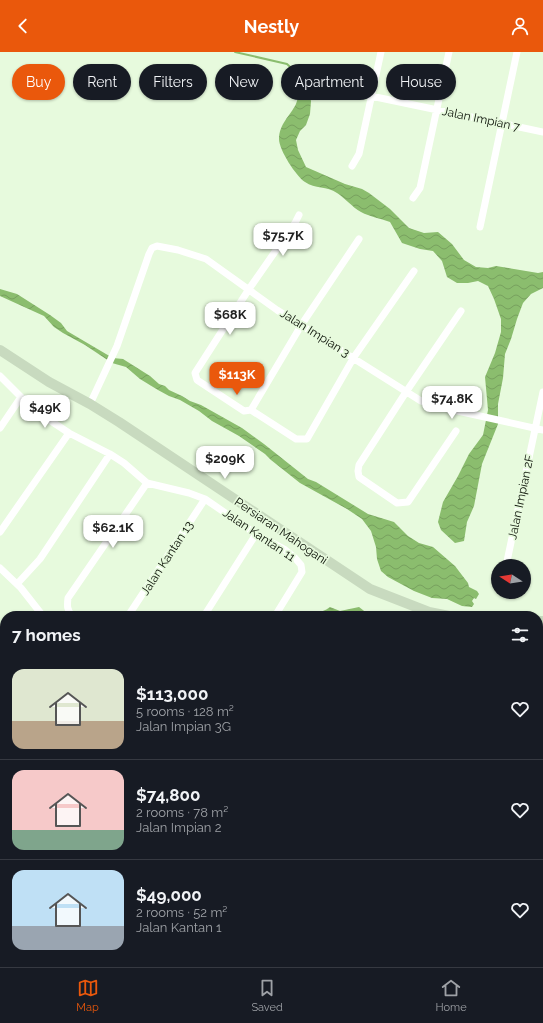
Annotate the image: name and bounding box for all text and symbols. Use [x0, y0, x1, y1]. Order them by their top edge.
icon: back [12, 15, 34, 37]
icon: person [509, 15, 531, 37]
text: Nestly [244, 16, 299, 37]
chip: Buy [12, 64, 65, 100]
chip: Rent [73, 64, 131, 100]
chip: Filters [139, 64, 207, 100]
chip: New [215, 64, 273, 100]
chip: Apartment [281, 64, 378, 100]
chip: House [386, 64, 456, 100]
street label: Jalan Impian 7 [441, 104, 522, 134]
pin: $75.7K [250, 223, 316, 257]
text: $75.7K [262, 228, 304, 243]
pin: $68K [206, 302, 254, 336]
street label: Jalan Impian 3 [278, 306, 352, 360]
text: $68K [214, 307, 246, 322]
pin: $113K [209, 362, 265, 396]
text: $113K [218, 367, 256, 382]
pin: $74.8K [419, 386, 485, 420]
text: $74.8K [431, 391, 473, 406]
pin: $49K [21, 395, 69, 429]
text: $49K [29, 400, 61, 415]
pin: $209K [197, 446, 253, 480]
text: $209K [205, 451, 245, 466]
street label: Jalan Impian 2F [505, 453, 537, 541]
street label: Persiaran Mahogani [232, 495, 330, 567]
street label: Jalan Kantan 11 [220, 506, 298, 564]
pin: $62.1K [80, 515, 146, 549]
street label: Jalan Kantan 13 [138, 518, 196, 598]
text: $62.1K [92, 520, 134, 535]
north arrow [491, 559, 531, 599]
map controls [491, 559, 531, 599]
icon: filters [509, 624, 531, 646]
text: 7 homes [12, 625, 81, 645]
text: $113,000 [136, 684, 208, 704]
icon: home [44, 685, 92, 733]
icon: heart [509, 698, 531, 720]
text: 5 rooms · 128 m² [136, 704, 234, 719]
text: Jalan Impian 3G [136, 719, 231, 734]
text: $74,800 [136, 785, 200, 805]
icon: home [44, 786, 92, 834]
icon: heart [509, 799, 531, 821]
text: 2 rooms · 78 m² [136, 805, 228, 820]
text: Jalan Impian 2 [136, 820, 222, 835]
text: $49,000 [136, 885, 202, 905]
icon: home [44, 886, 92, 934]
icon: heart [509, 899, 531, 921]
text: 2 rooms · 52 m² [136, 905, 227, 920]
text: Jalan Kantan 1 [136, 920, 222, 935]
tab: Map [76, 977, 99, 1014]
tab: Saved [251, 977, 283, 1014]
tab: Home [436, 977, 467, 1014]

